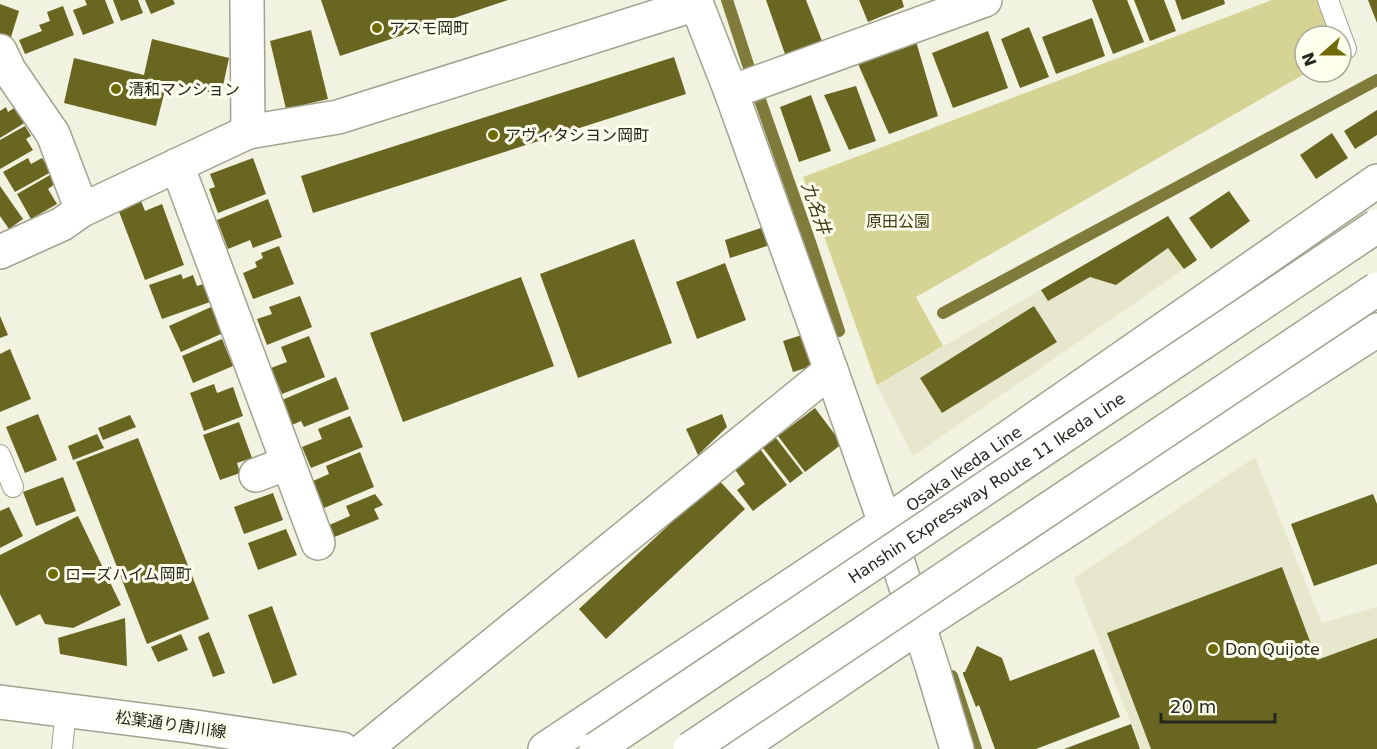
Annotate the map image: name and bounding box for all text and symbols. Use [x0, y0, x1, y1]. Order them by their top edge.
place label: アスモ岡町 [389, 19, 469, 38]
marker: アスモ岡町 [370, 21, 384, 35]
north arrow [1293, 24, 1353, 84]
text: N [1298, 50, 1321, 69]
place label: 清和マンション [128, 80, 240, 99]
marker: 清和マンション [109, 82, 123, 96]
place label: アヴィタシヨン岡町 [505, 126, 649, 145]
marker: アヴィタシヨン岡町 [486, 128, 500, 142]
water label: 九名井 [798, 179, 836, 239]
park label: 原田公園 [866, 212, 930, 231]
street label: Hanshin Expressway Route 11 Ikeda Line [845, 389, 1129, 587]
street label: Osaka Ikeda Line [903, 422, 1025, 515]
place label: ローズハイム岡町 [65, 565, 192, 584]
marker: ローズハイム岡町 [46, 567, 60, 581]
place label: Don Quijote [1225, 640, 1320, 659]
marker: Don Quijote [1206, 642, 1220, 656]
scale bar [1161, 686, 1275, 724]
text: 20 m [1170, 696, 1216, 717]
street label: 松葉通り唐川線 [114, 707, 228, 742]

